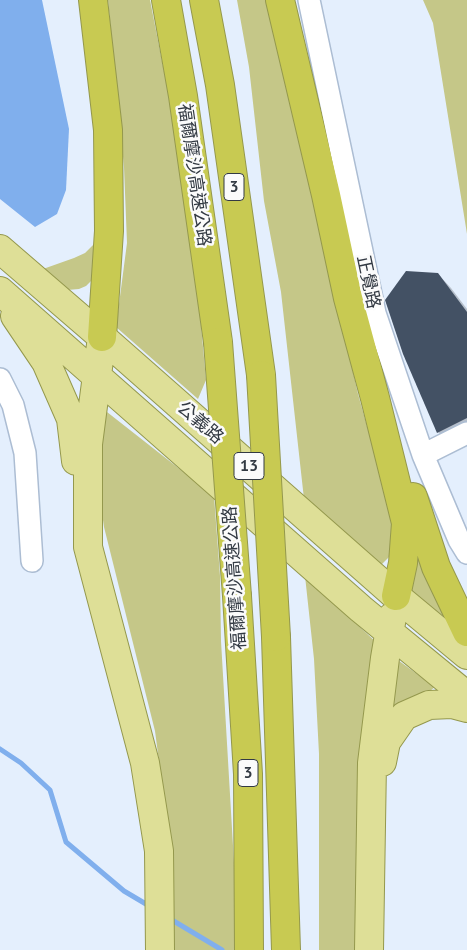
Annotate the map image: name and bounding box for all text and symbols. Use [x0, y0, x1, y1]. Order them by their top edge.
street label: 福爾摩沙高速公路 [173, 102, 215, 248]
road number: 3 [224, 173, 244, 200]
street label: 正覺路 [352, 253, 384, 311]
street label: 公義路 [173, 397, 227, 449]
road number: 13 [234, 452, 264, 480]
street label: 福爾摩沙高速公路 [219, 505, 251, 651]
road number: 3 [238, 760, 258, 786]

